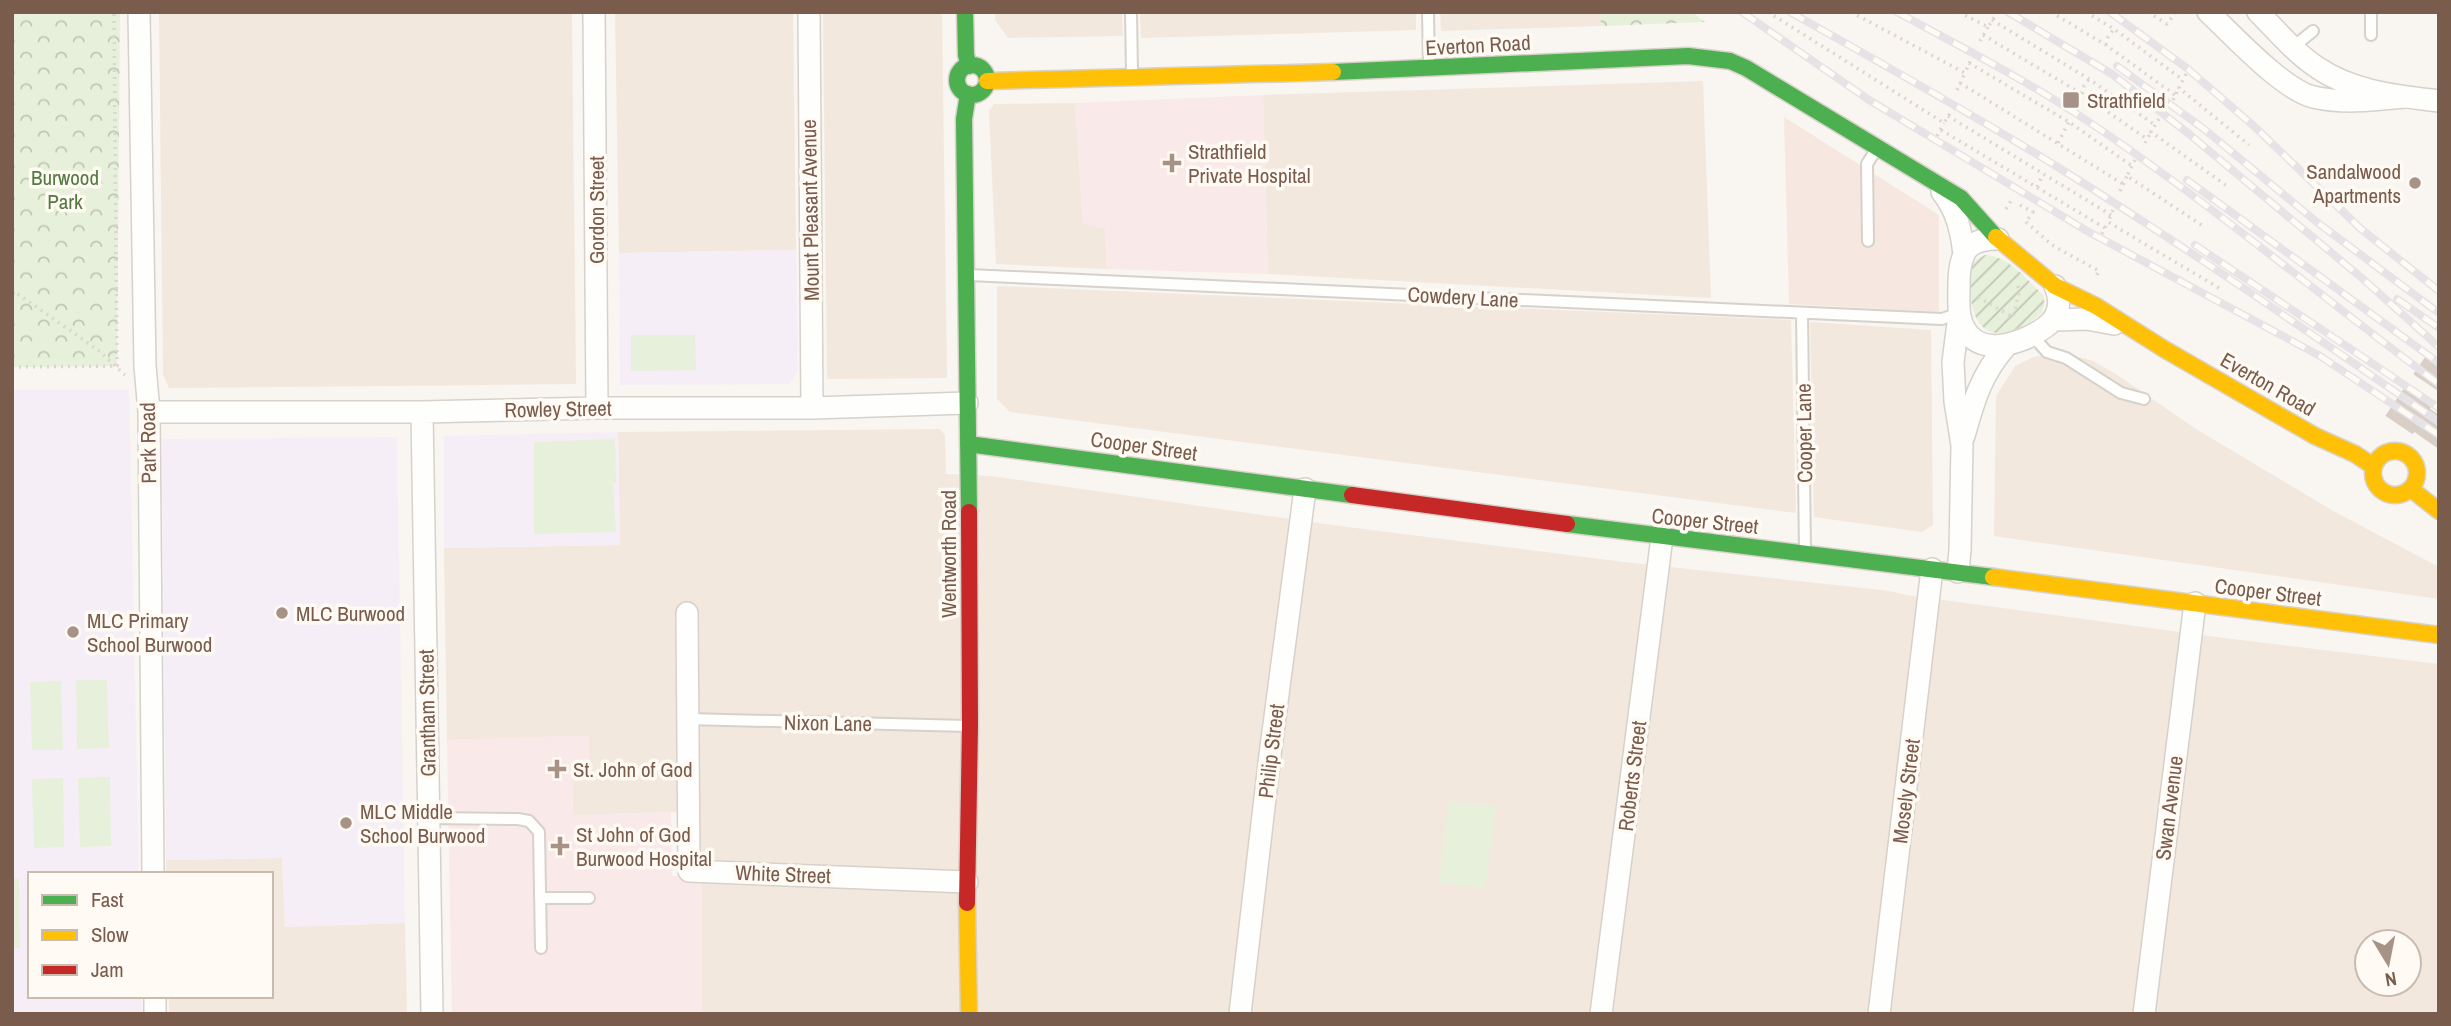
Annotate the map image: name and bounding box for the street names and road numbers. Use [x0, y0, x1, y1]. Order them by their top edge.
street label: Everton Road [1425, 28, 1531, 62]
street label: Mount Pleasant Avenue [794, 119, 826, 301]
street label: Gordon Street [582, 156, 611, 264]
street label: Cowdery Lane [1407, 280, 1519, 314]
street label: Everton Road [2215, 345, 2321, 423]
street label: Cooper Lane [1789, 383, 1819, 483]
street label: Rowley Street [504, 394, 612, 424]
street label: Park Road [133, 402, 163, 484]
street label: Cooper Street [1089, 424, 1199, 468]
street label: Wentworth Road [934, 490, 963, 618]
street label: Cooper Street [1650, 501, 1760, 541]
street label: Cooper Street [2213, 571, 2323, 613]
street label: Grantham Street [411, 649, 443, 777]
street label: Philip Street [1251, 702, 1291, 800]
street label: Nixon Lane [784, 708, 872, 738]
street label: Roberts Street [1611, 719, 1653, 833]
street label: Mosely Street [1885, 737, 1927, 845]
street label: Swan Avenue [2148, 754, 2190, 862]
street label: White Street [735, 858, 832, 890]

